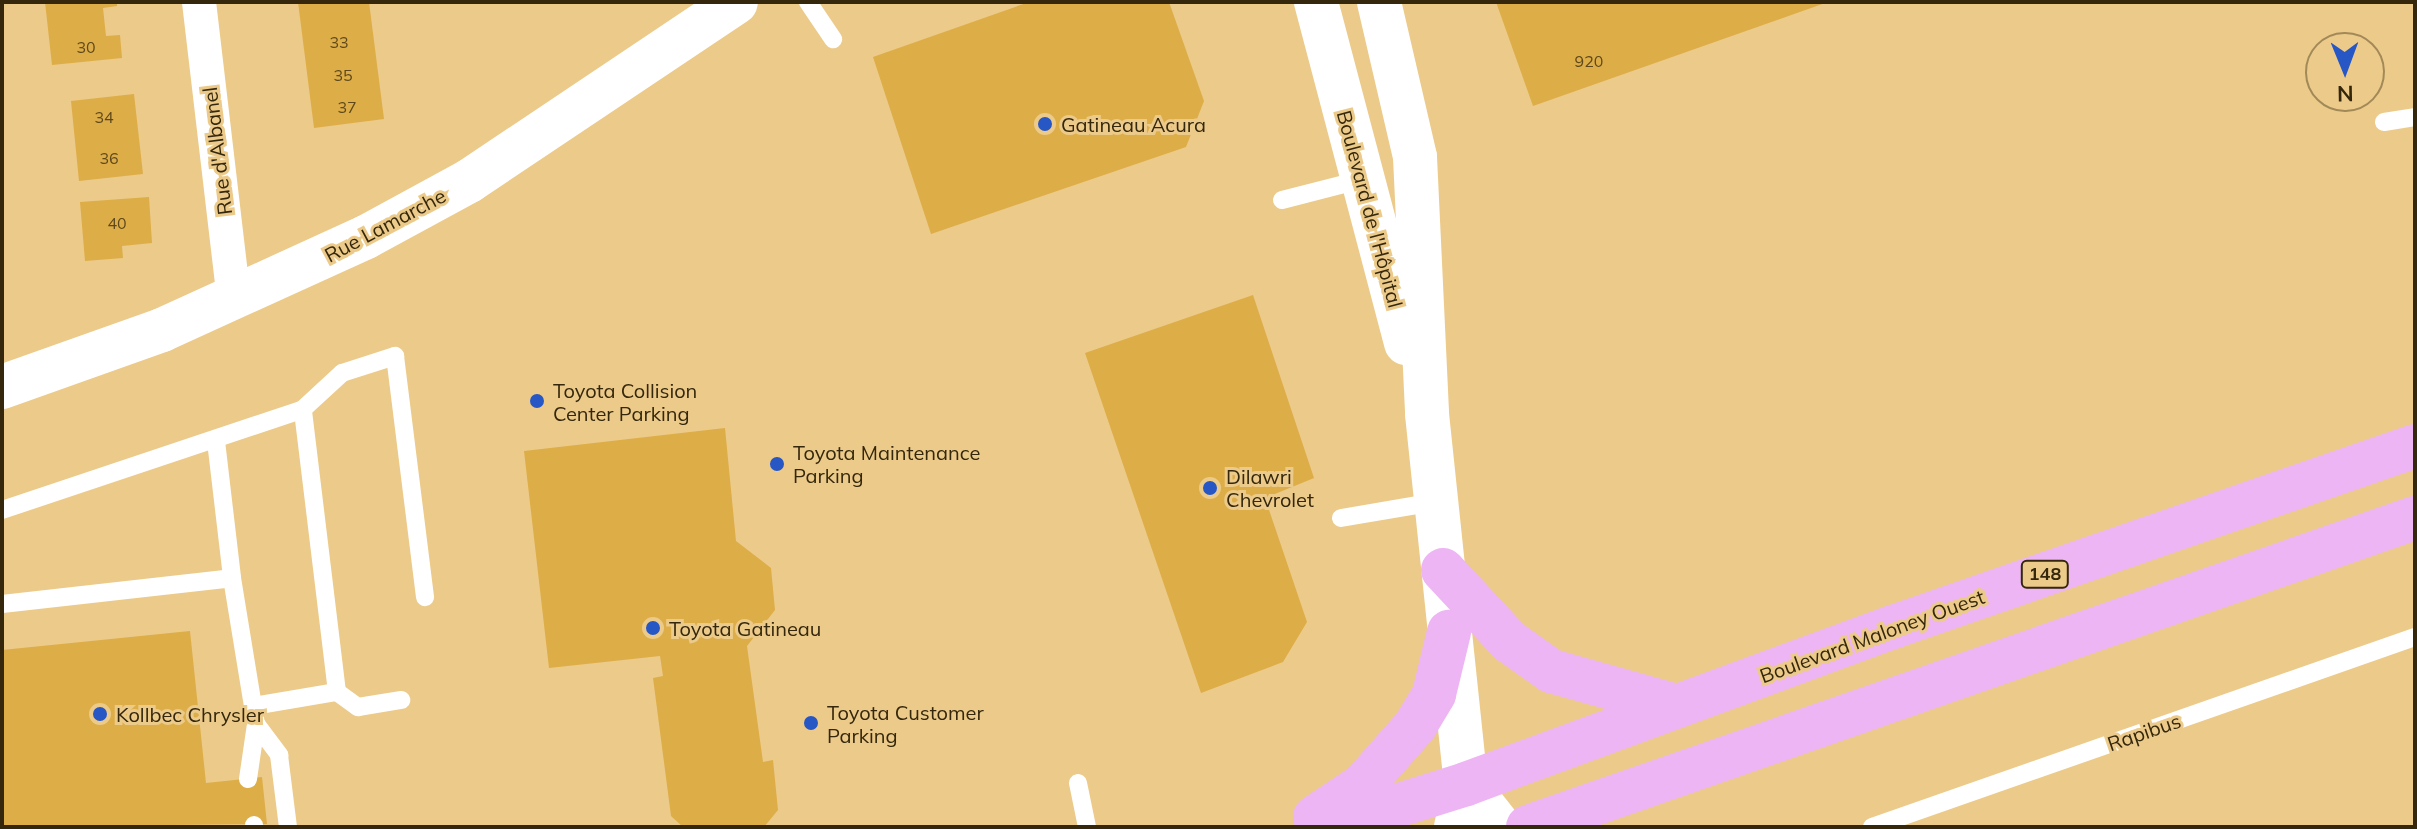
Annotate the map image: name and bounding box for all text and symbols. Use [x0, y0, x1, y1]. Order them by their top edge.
house number: 33 [329, 32, 349, 52]
north arrow [2305, 32, 2385, 112]
house number: 30 [76, 37, 96, 57]
house number: 920 [1575, 51, 1603, 71]
house number: 35 [333, 65, 353, 85]
text: N [2337, 80, 2354, 108]
street label: Rue d'Albanel [197, 86, 237, 216]
house number: 37 [337, 97, 357, 117]
house number: 34 [94, 107, 114, 127]
street label: Boulevard de l'Hôpital [1332, 108, 1408, 310]
place label: Gatineau Acura [1061, 112, 1206, 136]
marker: Gatineau Acura [1036, 115, 1054, 133]
house number: 36 [99, 148, 119, 168]
street label: Rue Lamarche [320, 183, 450, 267]
house number: 40 [107, 213, 127, 233]
place label: Toyota Collision Center Parking [553, 378, 697, 425]
marker: Toyota Collision Center Parking [528, 392, 546, 410]
place label: Toyota Maintenance Parking [793, 440, 980, 487]
marker: Toyota Maintenance Parking [768, 455, 786, 473]
place label: Dilawri Chevrolet [1226, 464, 1314, 511]
marker: Dilawri Chevrolet [1201, 479, 1219, 497]
road number: 148 [2019, 560, 2071, 588]
street label: Boulevard Maloney Ouest [1756, 584, 1988, 688]
place label: Toyota Gatineau [669, 616, 821, 640]
marker: Toyota Gatineau [644, 619, 662, 637]
place label: Toyota Customer Parking [827, 700, 984, 747]
place label: Kollbec Chrysler [116, 702, 264, 726]
marker: Kollbec Chrysler [91, 705, 109, 723]
street label: Rapibus [2104, 708, 2184, 756]
marker: Toyota Customer Parking [802, 714, 820, 732]

